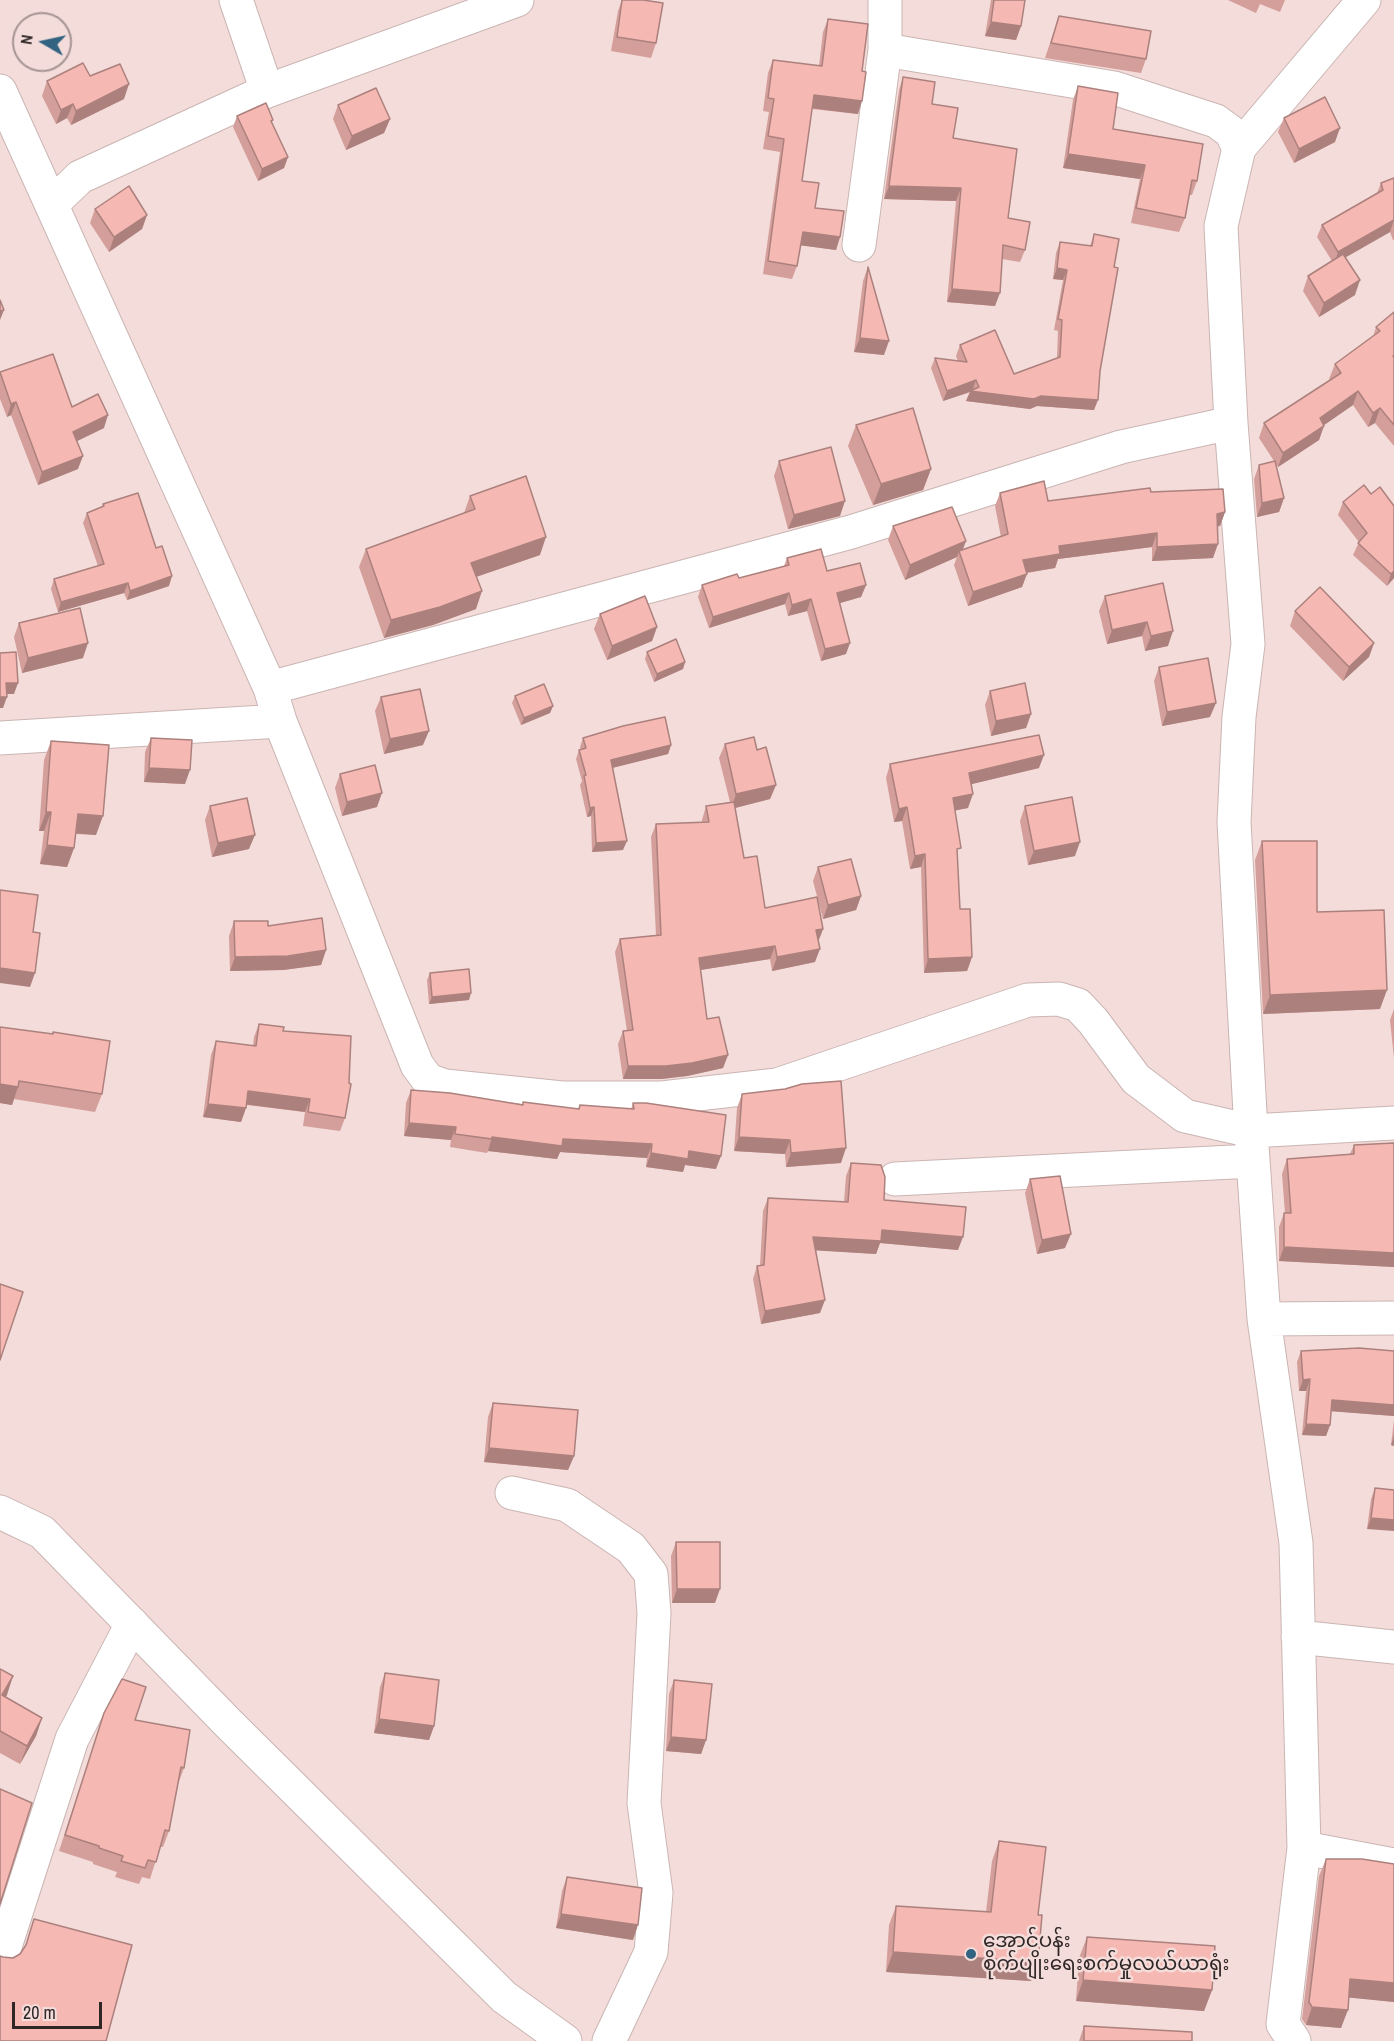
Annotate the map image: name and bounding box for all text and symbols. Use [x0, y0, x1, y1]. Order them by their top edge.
north arrow [12, 12, 72, 72]
text: N [15, 33, 38, 46]
place label: အောင်ပန်း စိုက်ပျိုးရေးစက်မှုလယ်ယာရုံး [983, 1930, 1229, 1977]
marker: အောင်ပန်း စိုက်ပျိုးရေးစက်မှုလယ်ယာရုံး [964, 1947, 978, 1961]
scale bar [15, 1990, 105, 2028]
text: 20 m [23, 2000, 56, 2025]

